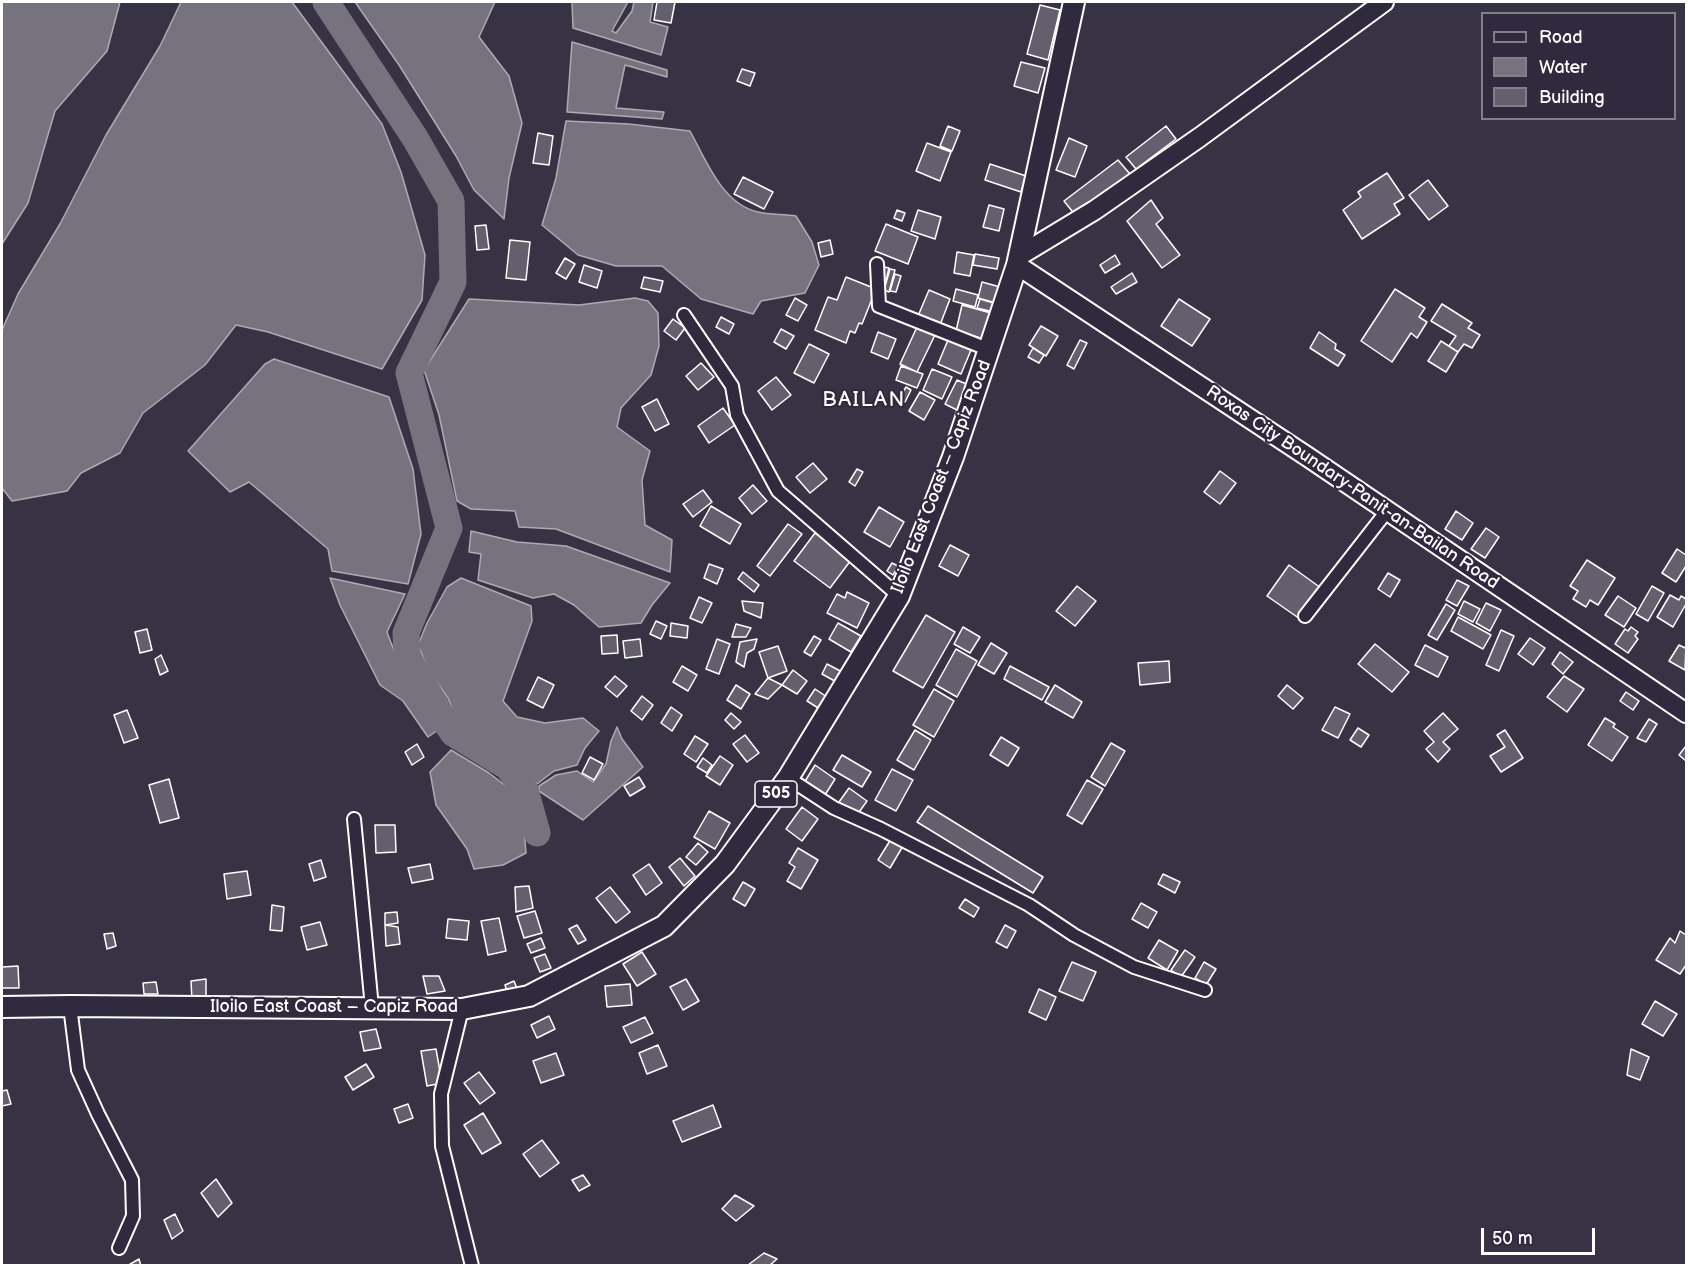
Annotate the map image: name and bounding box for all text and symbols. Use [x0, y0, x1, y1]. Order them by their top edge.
legend [1481, 12, 1676, 120]
text: Road [1539, 27, 1583, 48]
text: Water [1539, 57, 1587, 78]
text: Building [1539, 87, 1605, 108]
street label: Iloilo East Coast – Capiz Road [887, 357, 997, 597]
street label: Roxas City Boundary-Panit-an-Bailan Road [1202, 382, 1502, 594]
district label: BAILAN [822, 388, 906, 414]
road number: 505 [755, 781, 797, 807]
street label: Iloilo East Coast – Capiz Road [210, 996, 458, 1018]
scale bar [1484, 1216, 1598, 1254]
text: 50 m [1492, 1228, 1533, 1249]

